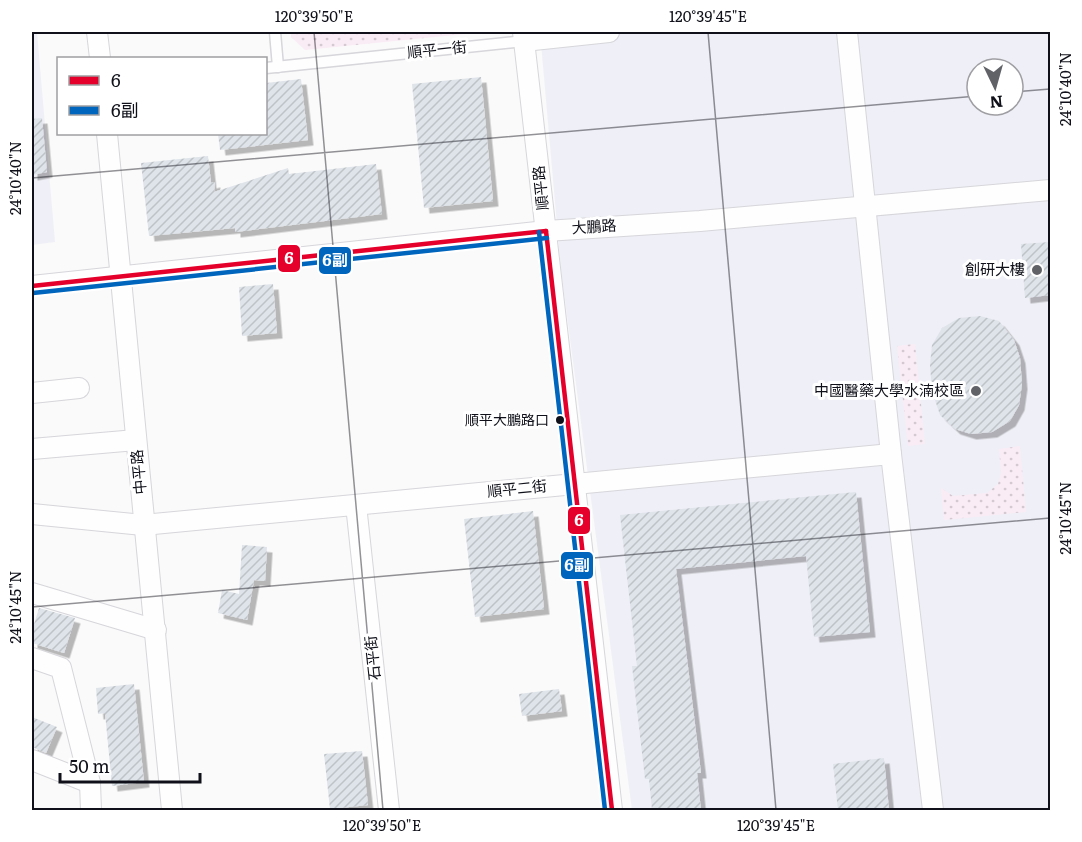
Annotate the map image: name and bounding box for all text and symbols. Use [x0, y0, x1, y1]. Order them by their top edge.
text: 120°39'50"E [275, 4, 353, 27]
text: 120°39'45"E [669, 4, 747, 27]
street label: 順平一街 [406, 34, 468, 63]
text: 24°10'40"N [1053, 52, 1076, 126]
legend [57, 57, 267, 135]
north arrow [965, 57, 1025, 117]
text: 6 [111, 66, 121, 93]
text: N [989, 90, 1004, 115]
text: 6副 [111, 96, 139, 123]
text: 24°10'40"N [3, 141, 26, 215]
street label: 順平路 [526, 165, 553, 212]
street label: 大鵬路 [571, 212, 617, 239]
line badge: 6 [277, 244, 301, 273]
text: 6 [284, 245, 294, 269]
line badge: 6副 [318, 246, 352, 275]
text: 6副 [322, 247, 348, 271]
place label: 創研大樓 [965, 257, 1025, 280]
marker: 創研大樓 [1030, 263, 1044, 277]
place label: 中國醫藥大學水湳校區 [814, 378, 964, 401]
marker: 中國醫藥大學水湳校區 [969, 384, 983, 398]
place label: 順平大鵬路口 [465, 409, 549, 429]
marker: 順平大鵬路口 [554, 414, 566, 426]
street label: 中平路 [124, 449, 151, 496]
street label: 順平二街 [486, 473, 548, 502]
text: 24°10'45"N [1053, 481, 1076, 555]
line badge: 6 [567, 506, 591, 535]
text: 6 [574, 507, 584, 531]
line badge: 6副 [560, 551, 594, 580]
text: 6副 [564, 552, 590, 576]
text: 24°10'45"N [3, 570, 26, 644]
street label: 石平街 [358, 635, 385, 682]
scale bar [60, 746, 200, 784]
text: 50 m [69, 752, 110, 779]
text: 120°39'50"E [343, 813, 421, 836]
text: 120°39'45"E [737, 813, 815, 836]

